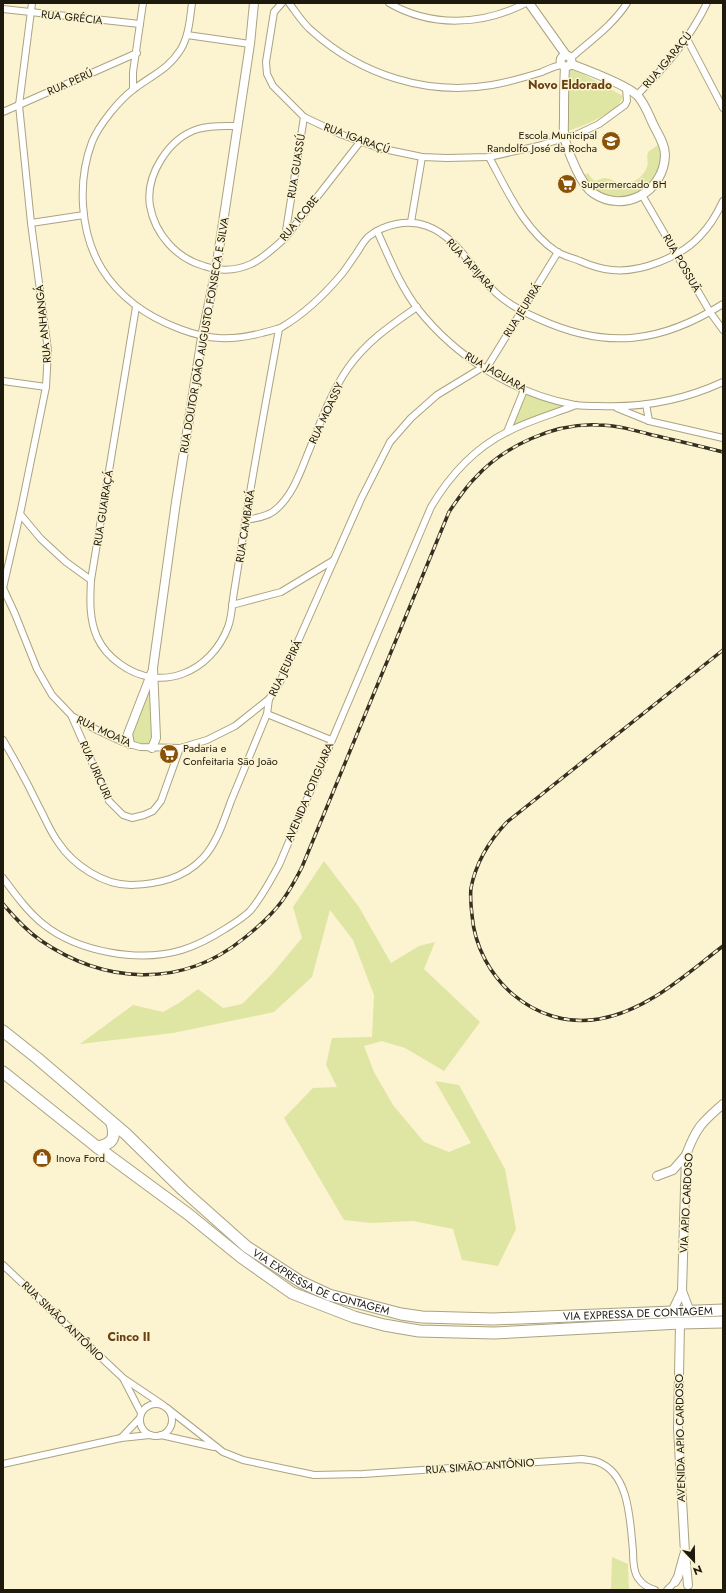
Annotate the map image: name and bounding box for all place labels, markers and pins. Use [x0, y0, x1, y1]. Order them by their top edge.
place label: Escola Municipal Randolfo José da Rocha [487, 127, 597, 156]
school or university icon: Escola Municipal Randolfo José da Rocha [600, 130, 622, 152]
supermarket icon: Supermercado BH [556, 173, 578, 195]
place label: Supermercado BH [581, 176, 667, 192]
place label: Padaria e Confeitaria São João [183, 740, 278, 769]
supermarket icon: Padaria e Confeitaria São João [158, 743, 180, 765]
shop icon: Inova Ford [31, 1147, 53, 1169]
place label: Inova Ford [56, 1150, 105, 1166]

